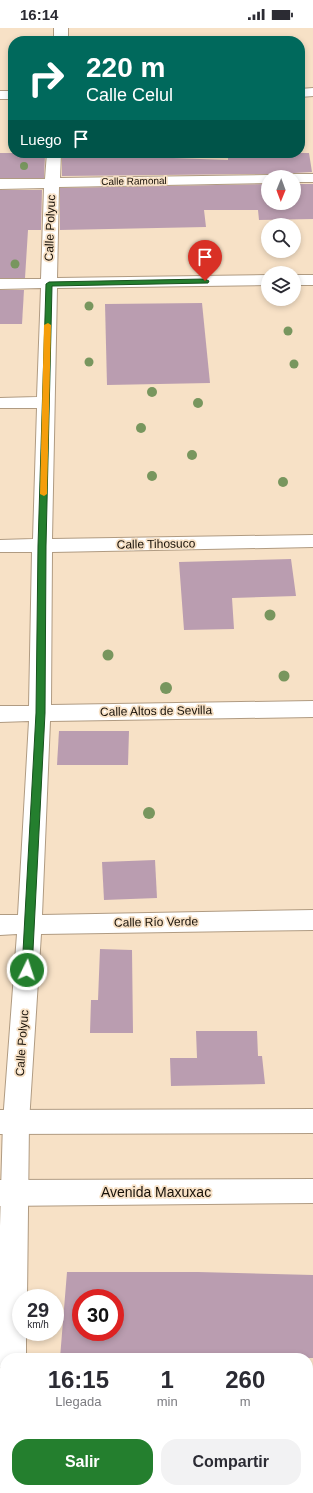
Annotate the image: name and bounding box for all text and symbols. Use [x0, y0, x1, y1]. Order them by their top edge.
text: 16:14 [20, 6, 58, 23]
icon: right [20, 52, 72, 104]
text: 220 m [86, 52, 165, 83]
text: Calle Celul [86, 85, 173, 105]
icon: arrive [70, 128, 92, 150]
text: Luego [20, 131, 62, 148]
north arrow [261, 170, 301, 210]
map controls [261, 170, 301, 306]
street label: Calle Ramonal [101, 175, 167, 187]
street label: Calle Polyuc [42, 194, 58, 262]
button: search [261, 218, 301, 258]
pin [188, 240, 222, 281]
icon: arrive [194, 246, 216, 268]
button: layers [261, 266, 301, 306]
street label: Calle Tihosuco [117, 536, 196, 552]
street label: Calle Altos de Sevilla [100, 703, 212, 719]
street label: Calle Río Verde [114, 914, 198, 930]
position arrow [6, 949, 48, 991]
street label: Calle Polyuc [13, 1009, 31, 1077]
street label: Avenida Maxuxac [101, 1184, 211, 1200]
speed limit sign: 30 [72, 1289, 124, 1341]
text: 29 [27, 1299, 49, 1321]
text: km/h [27, 1319, 49, 1330]
text: 16:15 [48, 1366, 109, 1393]
text: 1 [160, 1366, 174, 1393]
text: 260 [225, 1366, 265, 1393]
text: Llegada [55, 1394, 101, 1409]
text: min [157, 1394, 178, 1409]
text: m [240, 1394, 251, 1409]
button: Salir [12, 1439, 153, 1485]
button: Compartir [161, 1439, 301, 1485]

